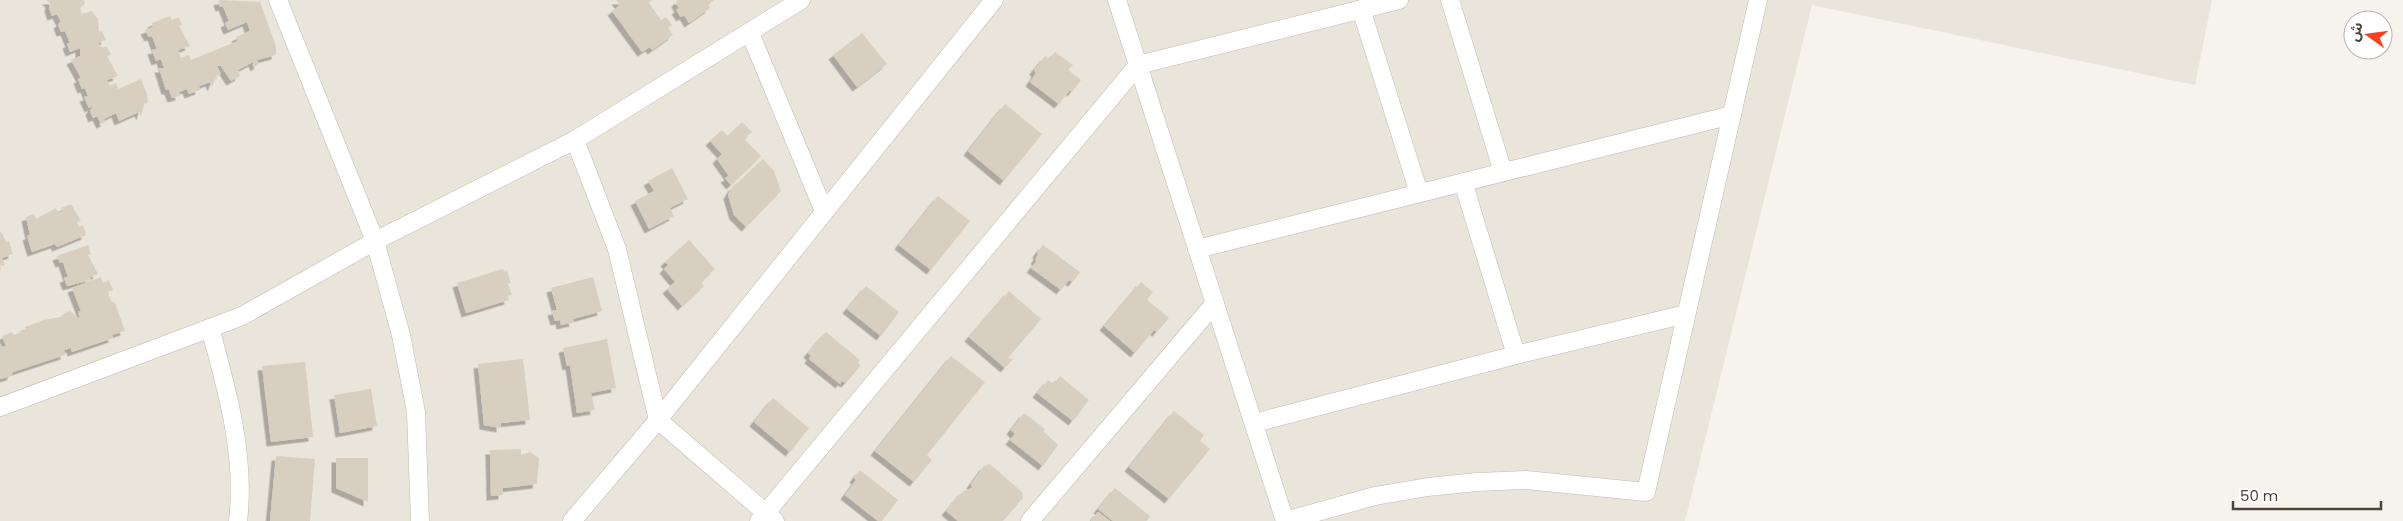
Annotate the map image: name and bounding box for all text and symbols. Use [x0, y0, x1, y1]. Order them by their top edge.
north arrow [2343, 10, 2393, 60]
text: ش [2343, 20, 2367, 44]
scale bar [2233, 478, 2380, 510]
text: 50 m [2240, 485, 2278, 506]

